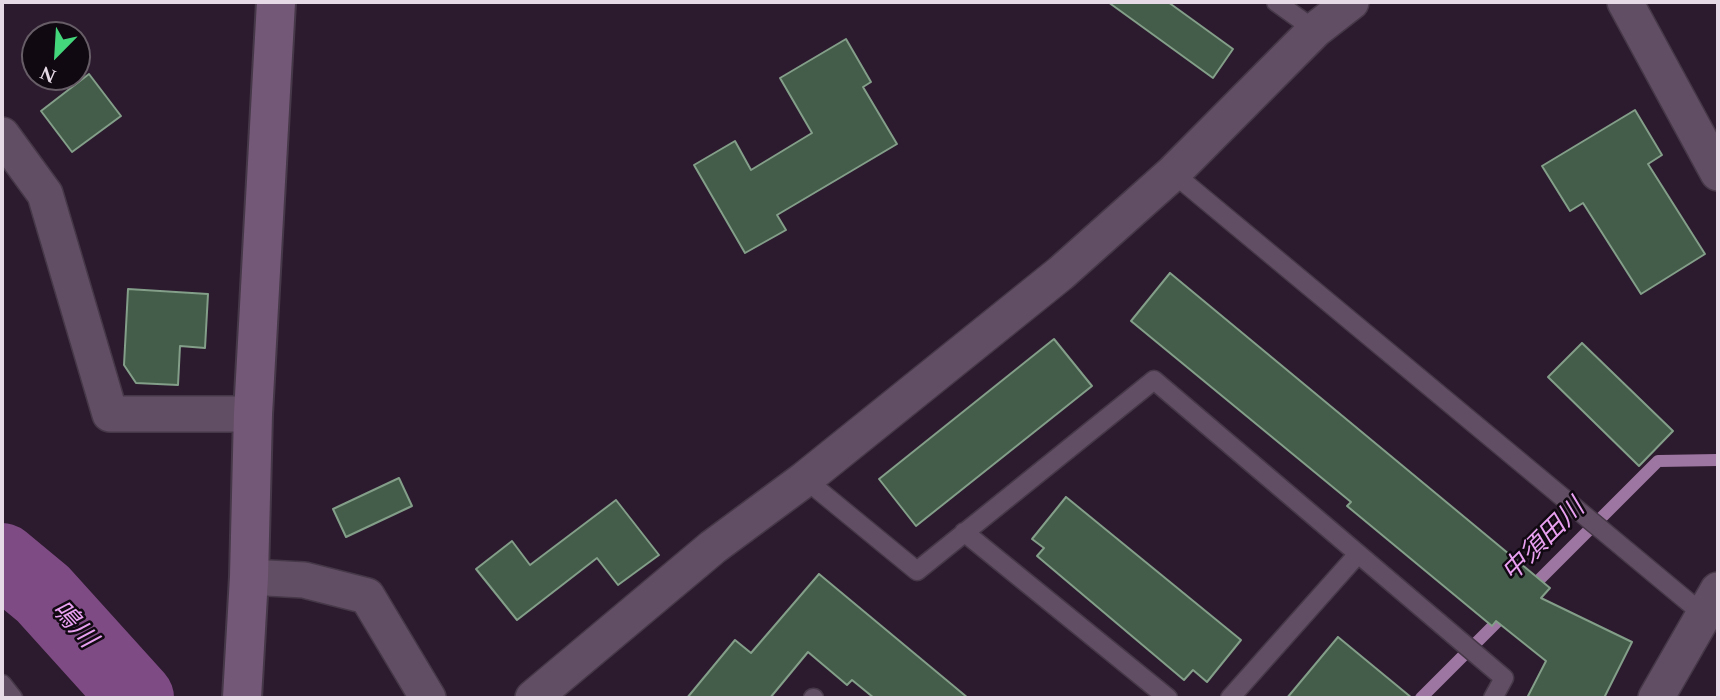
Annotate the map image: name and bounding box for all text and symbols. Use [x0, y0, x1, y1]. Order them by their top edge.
north arrow [21, 21, 91, 91]
text: N [35, 57, 61, 90]
water label: 中須田川 [1497, 494, 1593, 590]
water label: 鳴川 [43, 596, 101, 656]

